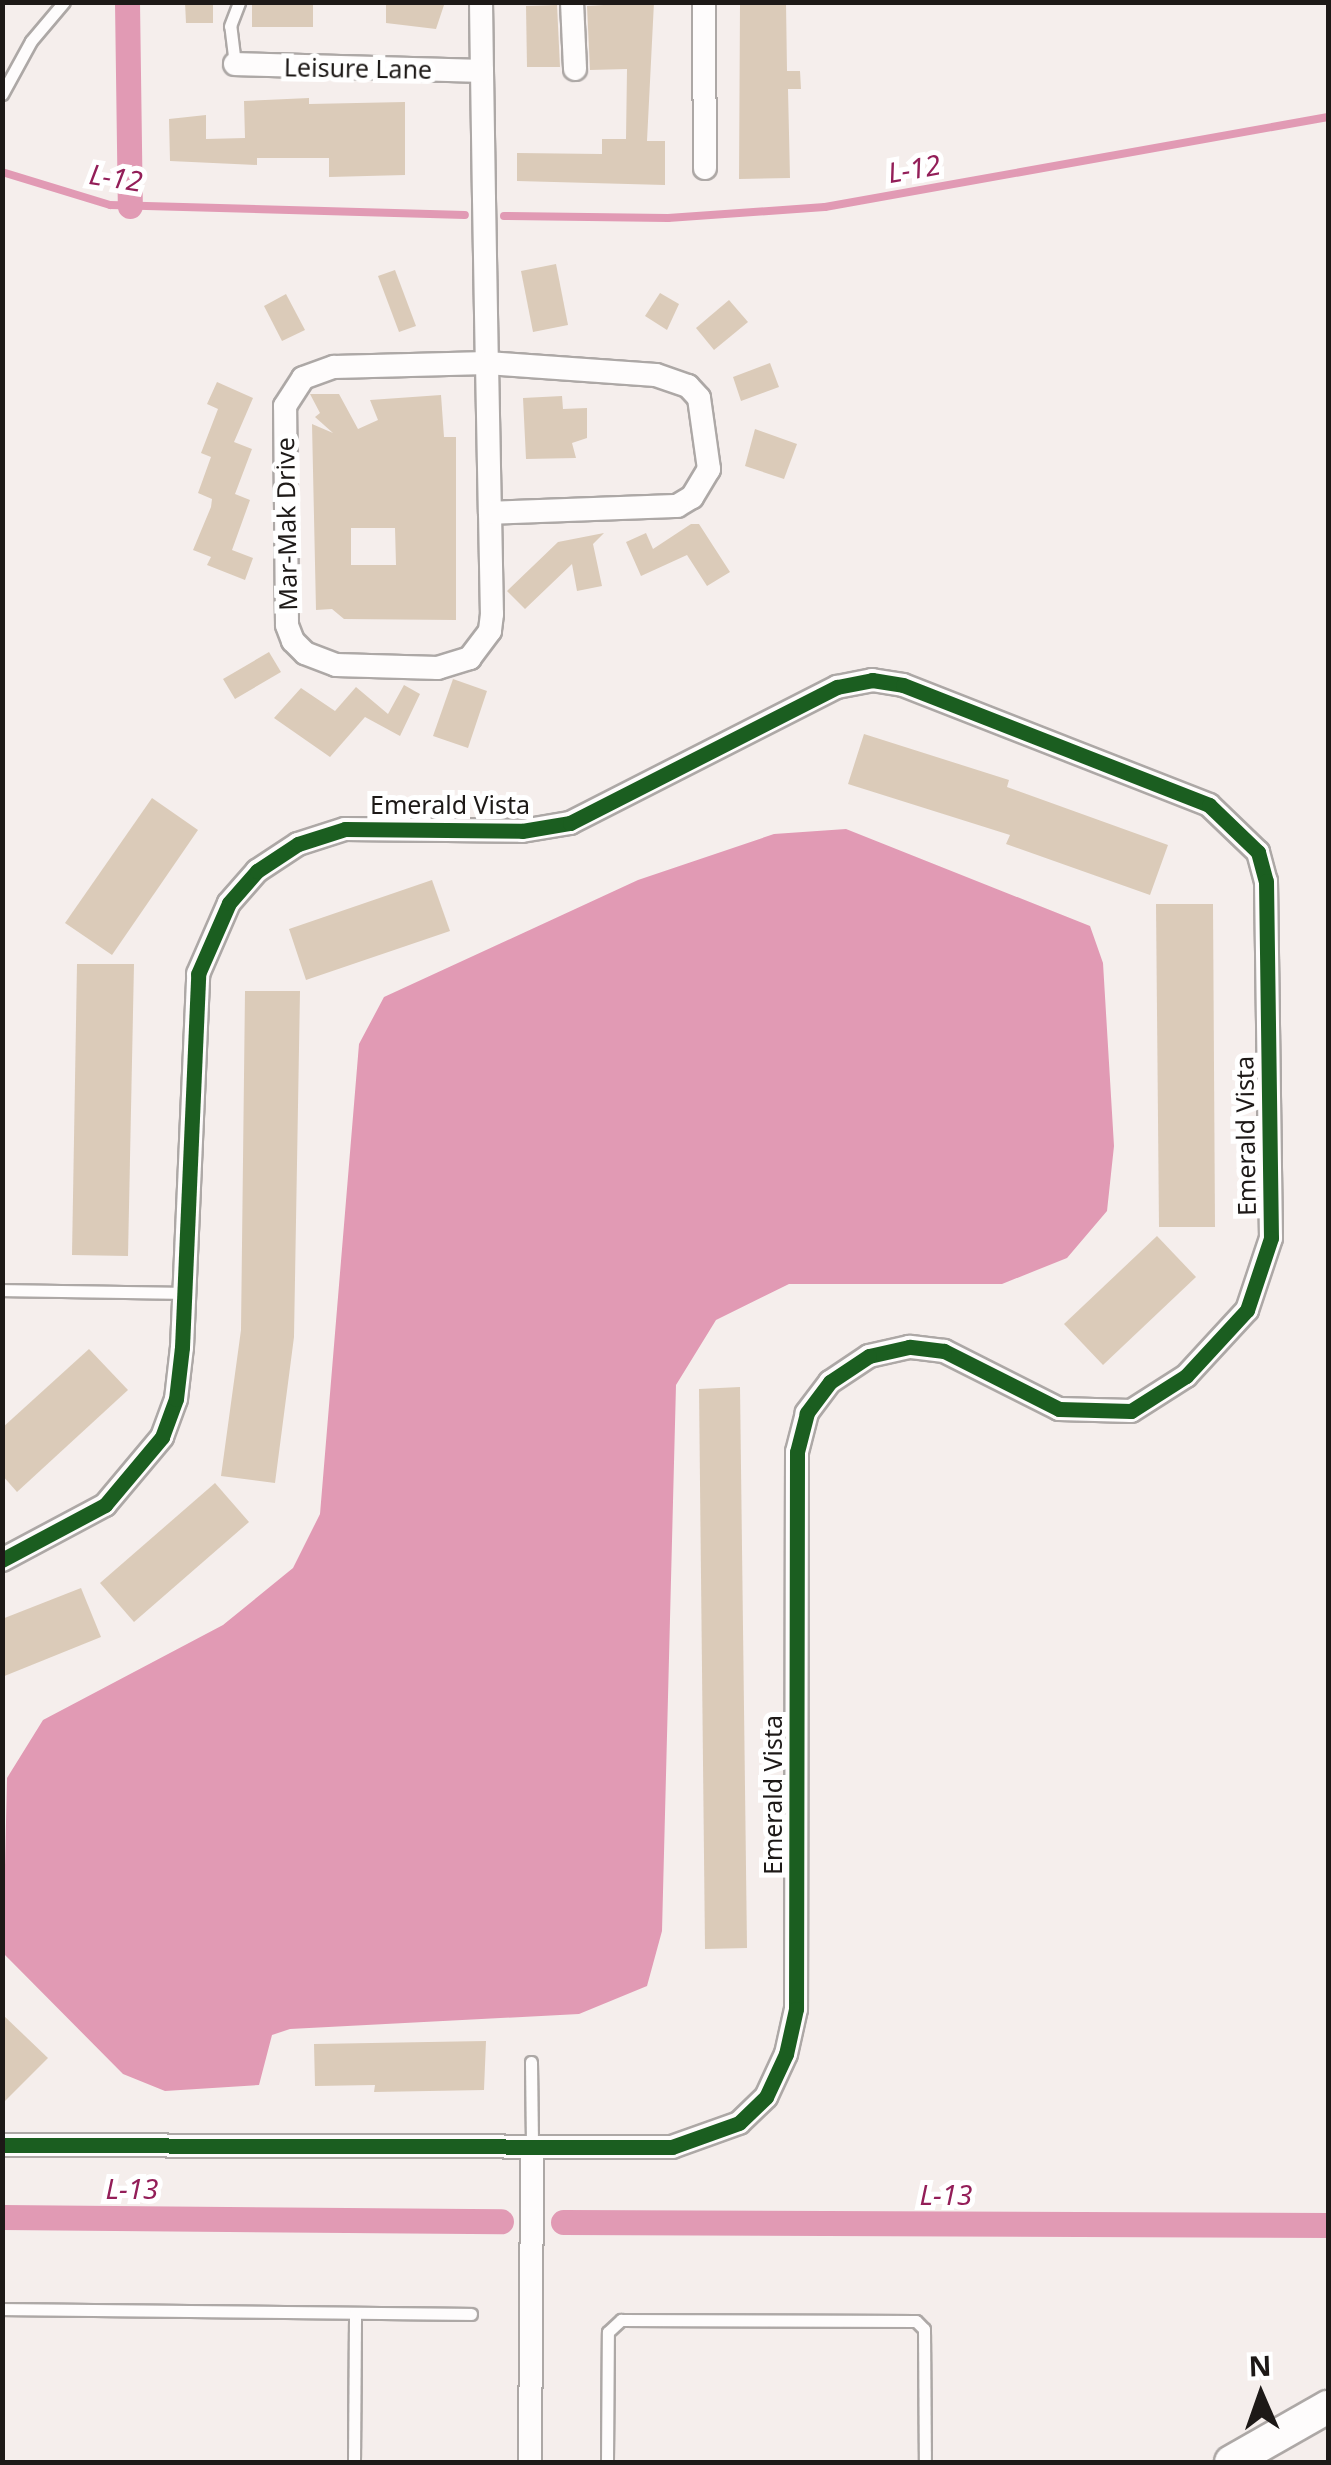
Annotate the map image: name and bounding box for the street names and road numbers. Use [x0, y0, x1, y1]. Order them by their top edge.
street label: Leisure Lane [284, 52, 432, 84]
street label: Mar-Mak Drive [269, 437, 303, 611]
street label: Emerald Vista [370, 789, 530, 819]
street label: Emerald Vista [1229, 1056, 1261, 1216]
street label: Emerald Vista [757, 1715, 787, 1875]

